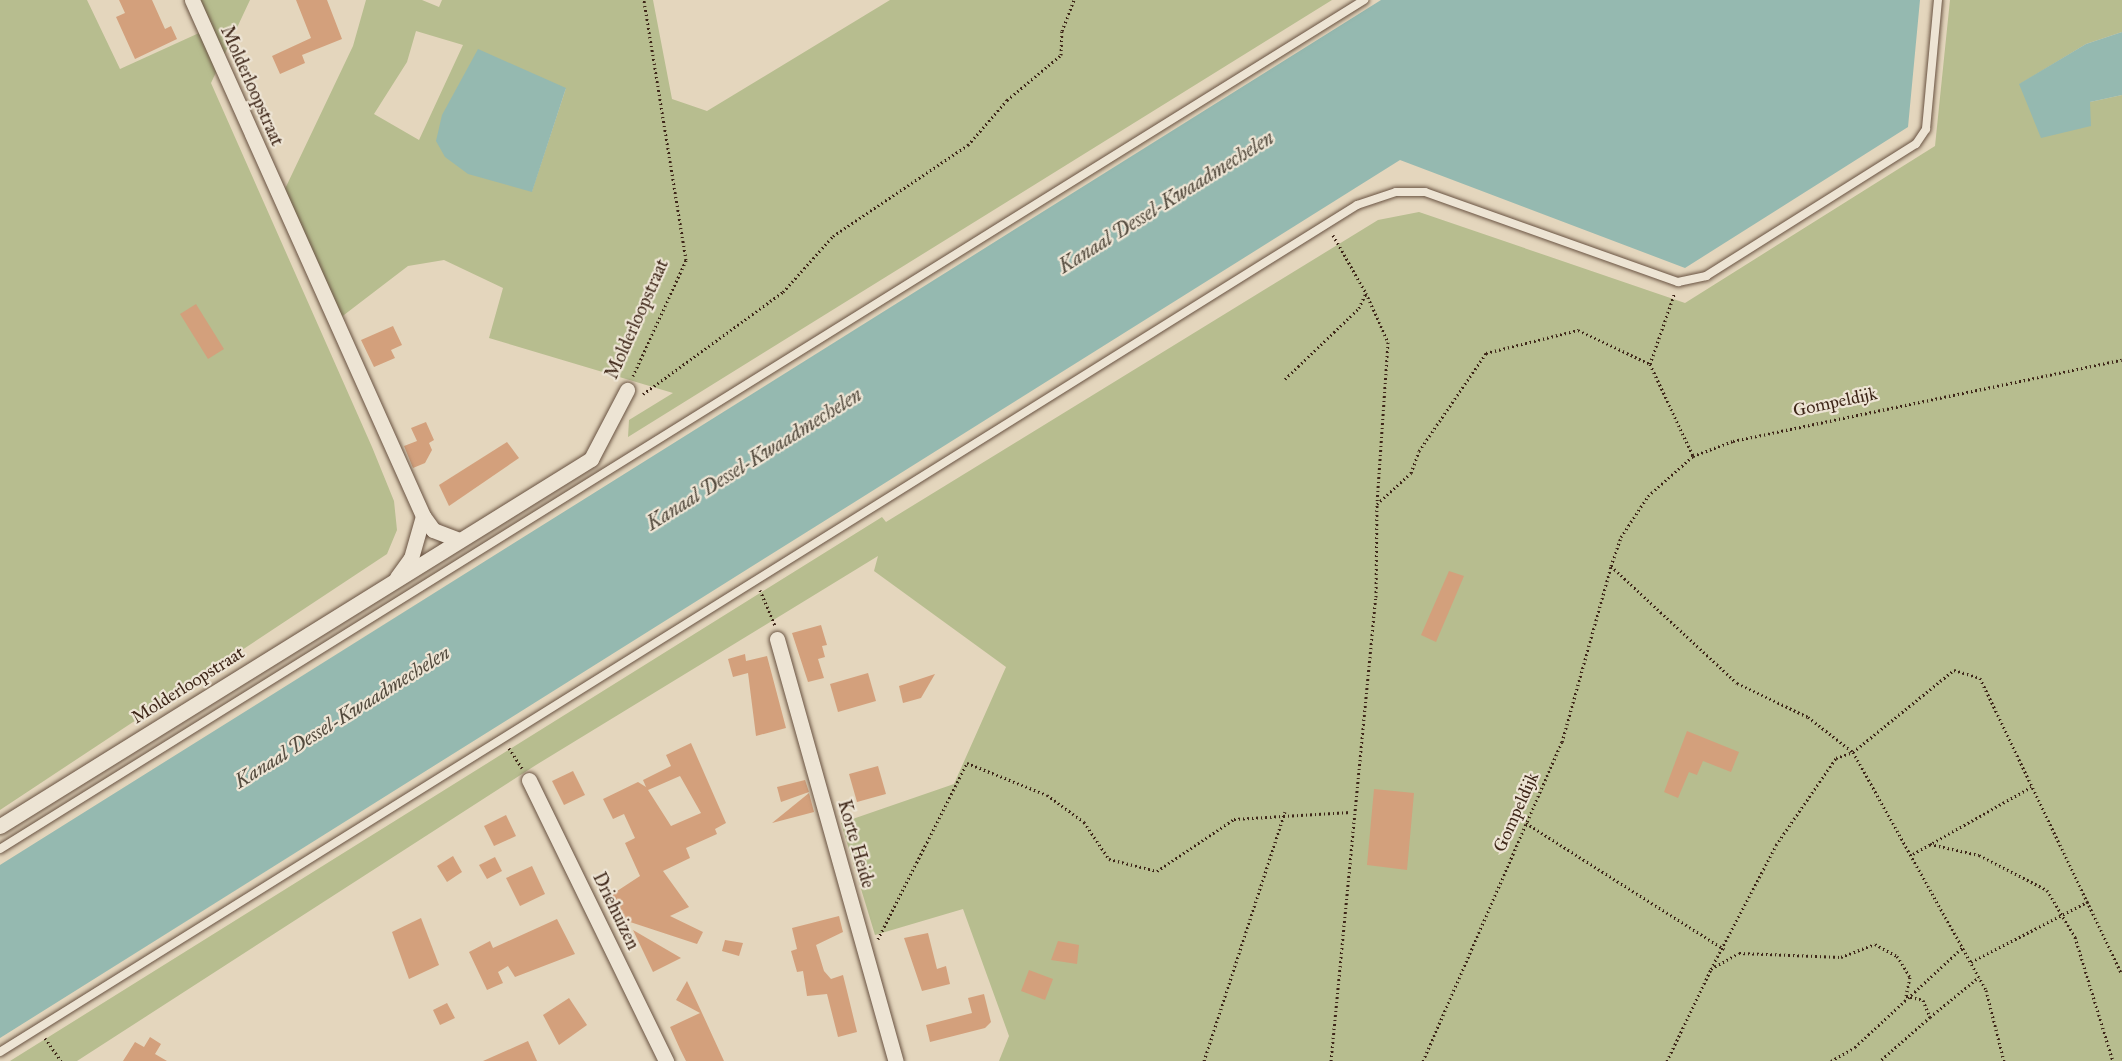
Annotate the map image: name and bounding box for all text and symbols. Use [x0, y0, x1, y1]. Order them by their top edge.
street label: Molderloopstraat [216, 23, 288, 149]
water label: Kanaal Dessel-Kwaadmechelen [1054, 126, 1278, 278]
street label: Molderloopstraat [601, 256, 673, 382]
water label: Kanaal Dessel-Kwaadmechelen [642, 383, 866, 535]
street label: Gompeldijk [1791, 383, 1879, 421]
water label: Kanaal Dessel-Kwaadmechelen [230, 641, 454, 793]
street label: Molderloopstraat [128, 642, 248, 728]
street label: Gompeldijk [1489, 769, 1543, 855]
street label: Korte Heide [833, 798, 879, 890]
street label: Driehuizen [588, 869, 644, 953]

